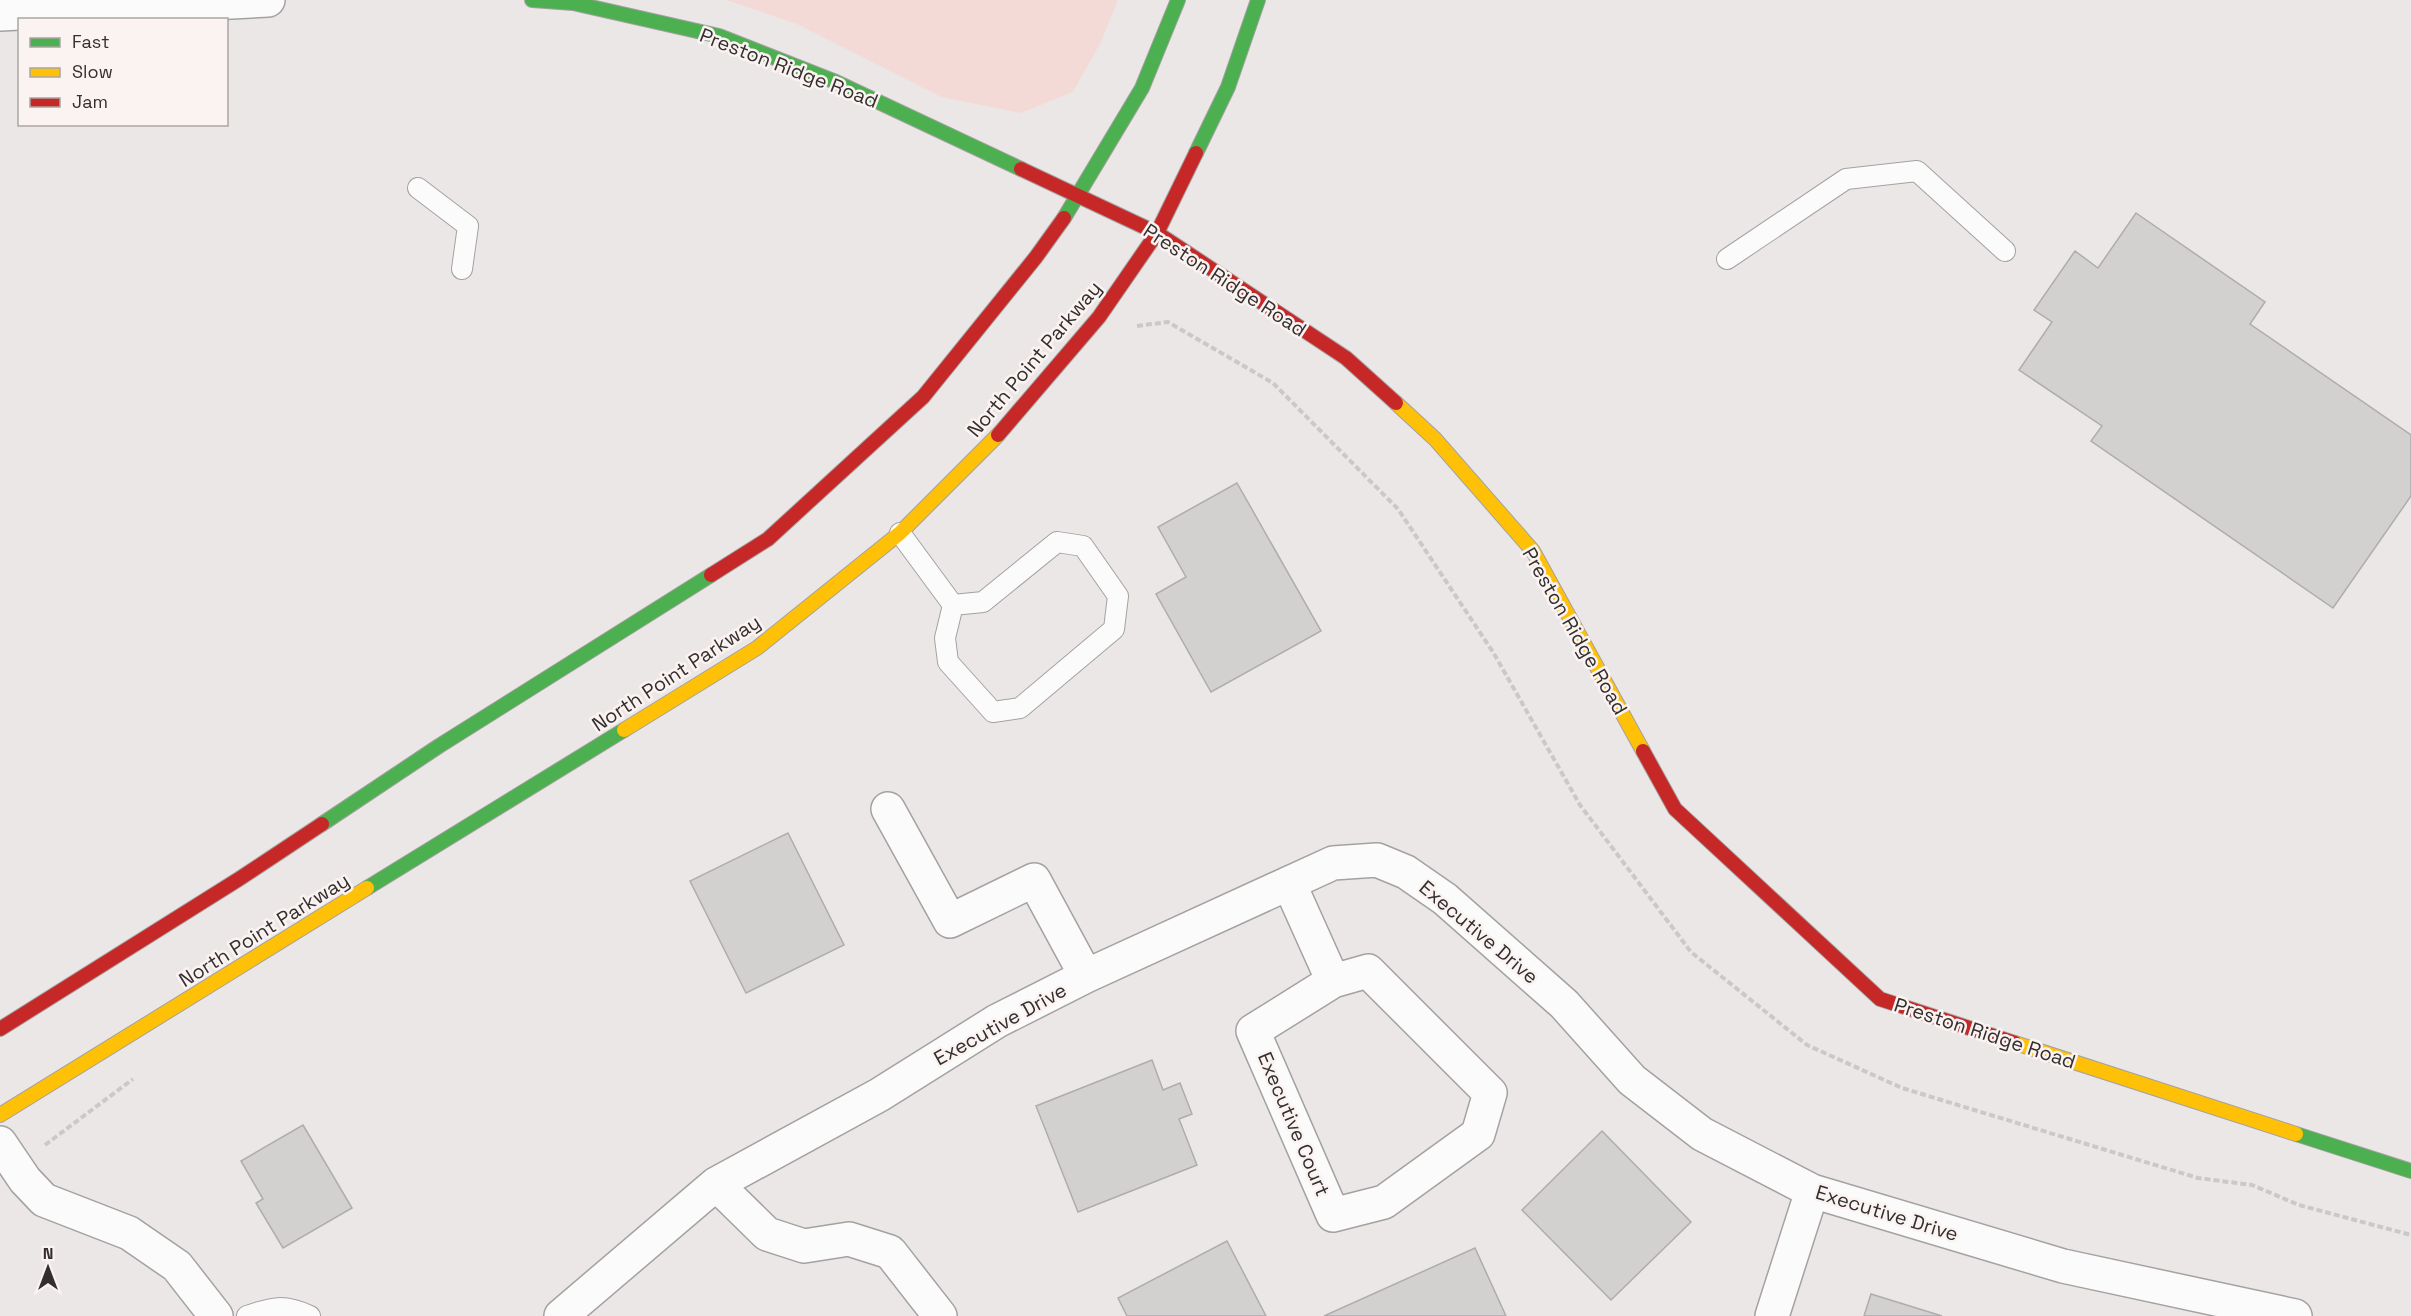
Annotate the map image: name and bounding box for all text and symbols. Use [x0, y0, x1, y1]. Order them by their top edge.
legend [18, 18, 228, 126]
street label: Preston Ridge Road [696, 22, 882, 114]
text: Fast [72, 30, 109, 53]
text: Slow [72, 60, 113, 83]
text: Jam [72, 90, 108, 113]
street label: Preston Ridge Road [1139, 218, 1311, 342]
street label: North Point Parkway [961, 276, 1107, 442]
street label: Preston Ridge Road [1516, 543, 1634, 719]
street label: North Point Parkway [587, 609, 765, 737]
street label: North Point Parkway [174, 867, 354, 993]
street label: Executive Drive [1414, 875, 1544, 989]
street label: Executive Drive [929, 977, 1071, 1071]
street label: Preston Ridge Road [1891, 991, 2079, 1075]
street label: Executive Court [1252, 1048, 1336, 1200]
street label: Executive Drive [1812, 1179, 1962, 1247]
north arrow [18, 1238, 78, 1298]
text: N [43, 1243, 53, 1264]

